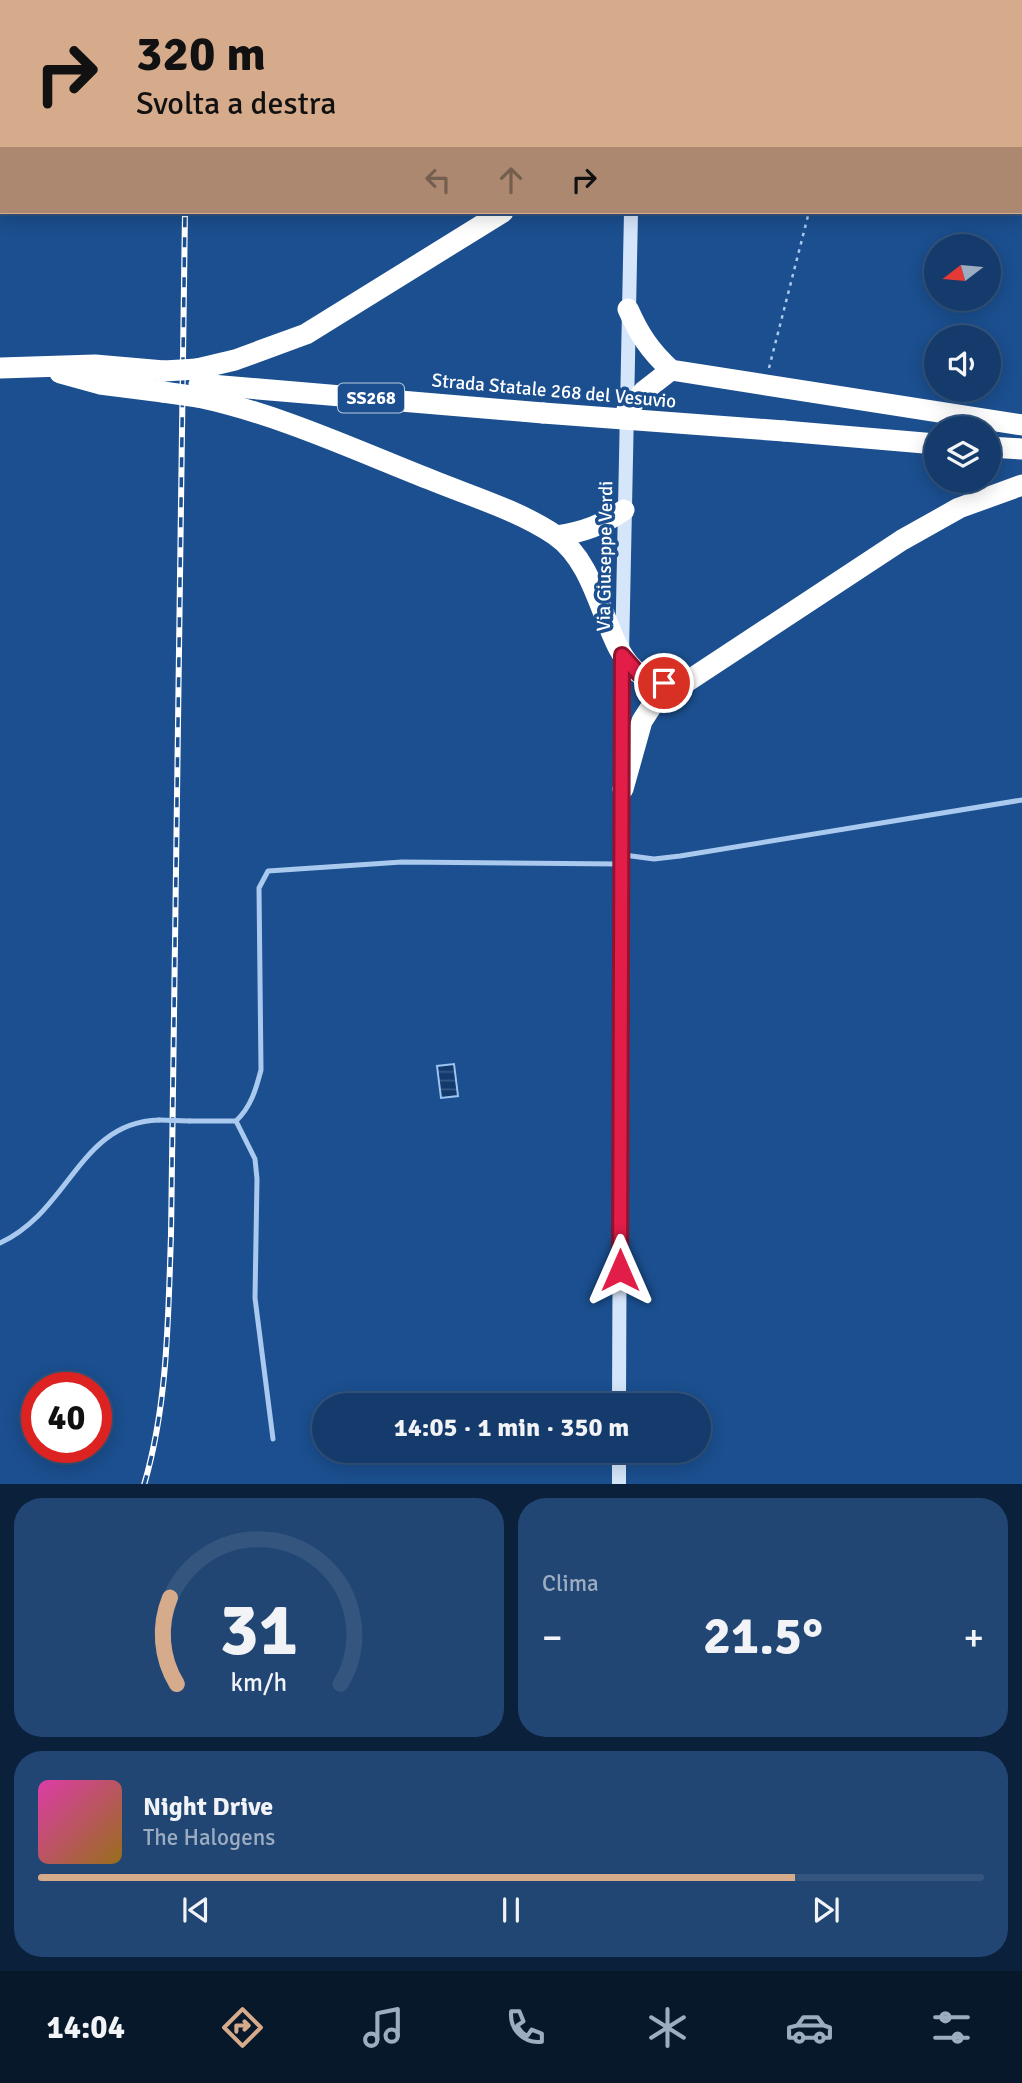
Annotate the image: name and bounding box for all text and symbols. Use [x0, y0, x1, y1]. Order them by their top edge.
text: 320 m [136, 24, 266, 84]
icon: right [21, 28, 112, 119]
text: Svolta a destra [136, 84, 336, 123]
icon: left [419, 161, 457, 199]
icon: ahead [492, 161, 530, 199]
icon: right [565, 161, 603, 199]
north arrow [924, 234, 1001, 312]
map controls [924, 234, 1001, 493]
button: sound [924, 325, 1001, 402]
street label: Strada Statale 268 del Vesuvio [431, 368, 677, 414]
road number: SS268 [338, 384, 404, 412]
button: layers [924, 416, 1001, 493]
street label: Via Giuseppe Verdi [592, 480, 618, 632]
pin [634, 653, 694, 713]
icon: arrive [645, 664, 683, 702]
position arrow [583, 1233, 657, 1307]
speed limit sign: 40 [21, 1372, 112, 1463]
text: 14:05 · 1 min · 350 m [394, 1412, 629, 1444]
text: Clima [542, 1569, 599, 1598]
text: 31 [220, 1586, 298, 1675]
text: 21.5° [703, 1604, 823, 1668]
text: − [542, 1614, 563, 1661]
text: + [963, 1614, 984, 1661]
text: km/h [231, 1666, 287, 1697]
text: Night Drive [143, 1791, 273, 1823]
text: The Halogens [143, 1823, 275, 1852]
icon: previous [177, 1891, 215, 1929]
icon: pause [492, 1891, 530, 1929]
icon: next [807, 1891, 845, 1929]
icon: directions [218, 2003, 267, 2052]
icon: music [359, 2003, 408, 2052]
icon: phone [501, 2003, 550, 2052]
icon: climate [643, 2003, 692, 2052]
icon: car [785, 2003, 834, 2052]
icon: filters [927, 2003, 976, 2052]
text: 14:04 [46, 2008, 125, 2047]

